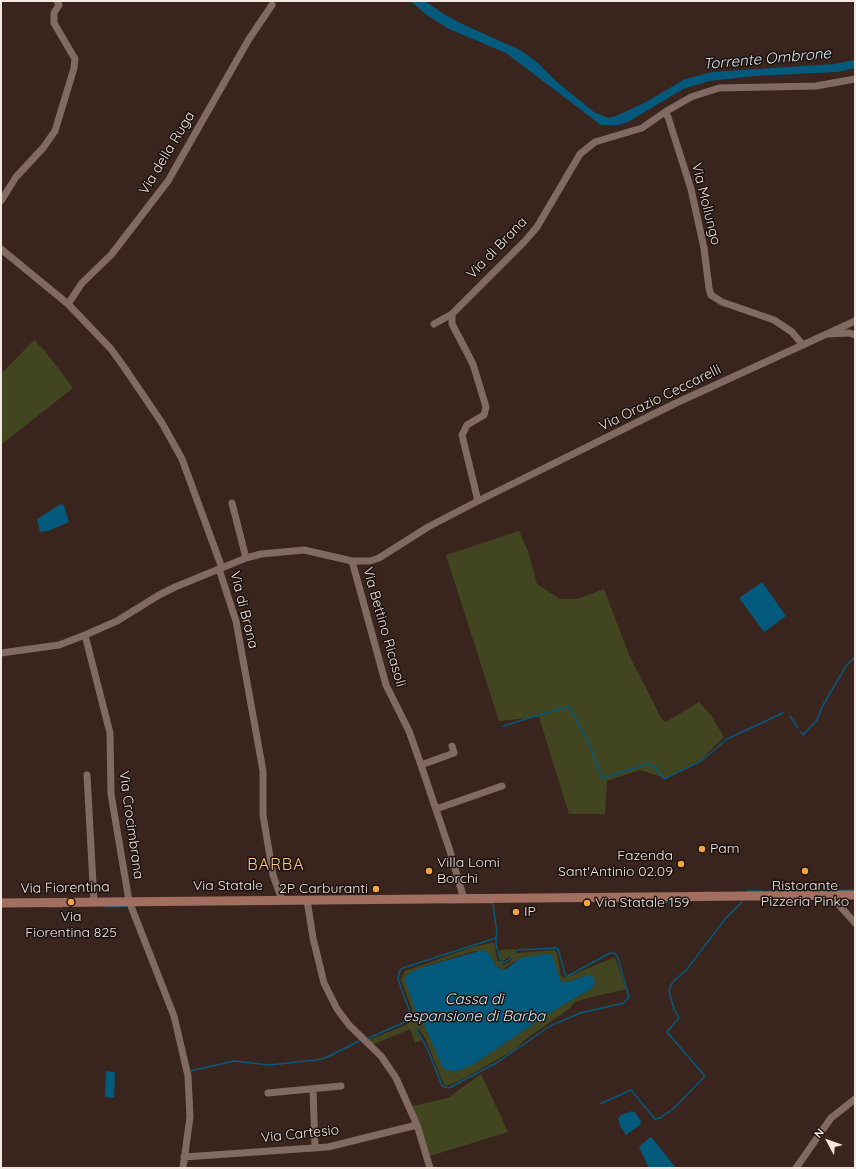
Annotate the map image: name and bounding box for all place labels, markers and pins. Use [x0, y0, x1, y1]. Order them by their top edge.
place label: Pam [710, 841, 740, 857]
marker: Pam [697, 844, 707, 854]
place label: Fazenda Sant'Antinio 02.09 [558, 848, 673, 880]
place label: Villa Lomi Borchi [437, 855, 500, 888]
marker: Fazenda Sant'Antinio 02.09 [676, 859, 686, 869]
marker: Villa Lomi Borchi [424, 866, 434, 876]
marker: Ristorante Pizzeria Pinko [800, 866, 810, 876]
place label: Ristorante Pizzeria Pinko [761, 878, 849, 910]
place label: 2P Carburanti [279, 881, 368, 897]
marker: 2P Carburanti [371, 884, 381, 894]
place label: Via Statale 159 [595, 895, 689, 911]
marker: Via Fiorentina 825 [66, 897, 76, 907]
marker: Via Statale 159 [582, 898, 592, 908]
place label: IP [524, 904, 536, 920]
marker: IP [511, 907, 521, 917]
place label: Via Fiorentina 825 [25, 909, 117, 942]

